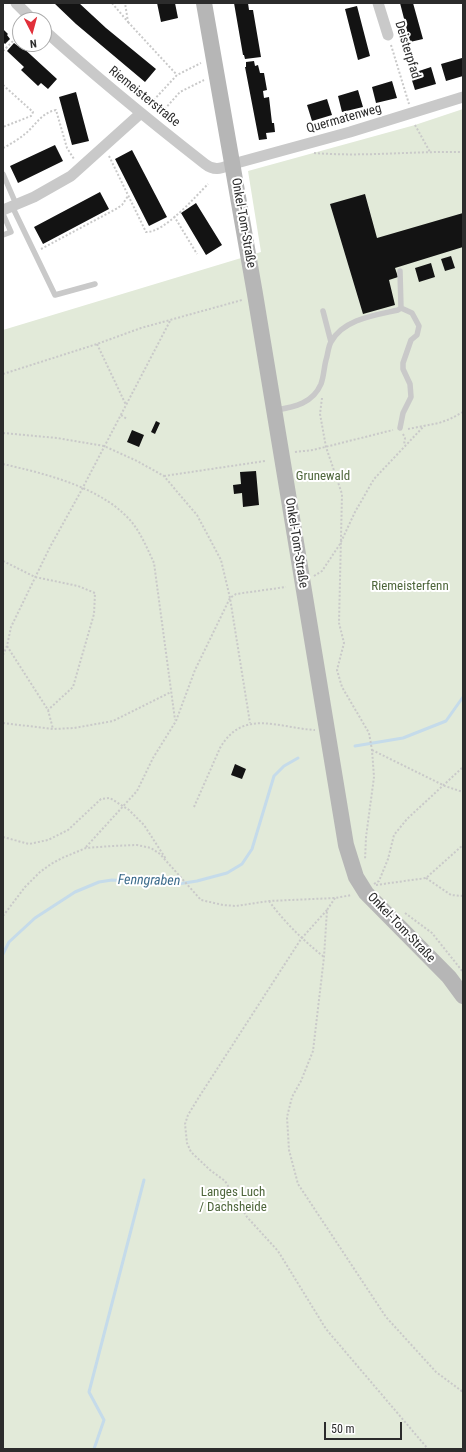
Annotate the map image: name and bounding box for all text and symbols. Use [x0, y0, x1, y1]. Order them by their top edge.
north arrow [12, 12, 52, 52]
street label: Deisterpfad [391, 19, 423, 81]
text: N [29, 37, 37, 50]
street label: Riemeisterstraße [105, 63, 183, 131]
street label: Quermatenweg [305, 101, 383, 137]
street label: Onkel-Tom-Straße [227, 177, 259, 269]
park label: Grunewald [296, 469, 350, 485]
street label: Onkel-Tom-Straße [281, 497, 311, 589]
park label: Riemeisterfenn [371, 579, 449, 595]
water label: Fenngraben [118, 872, 180, 890]
street label: Onkel-Tom-Straße [364, 890, 438, 966]
park label: Langes Luch / Dachsheide [199, 1185, 267, 1216]
scale bar [326, 1414, 404, 1440]
text: 50 m [331, 1422, 355, 1436]

